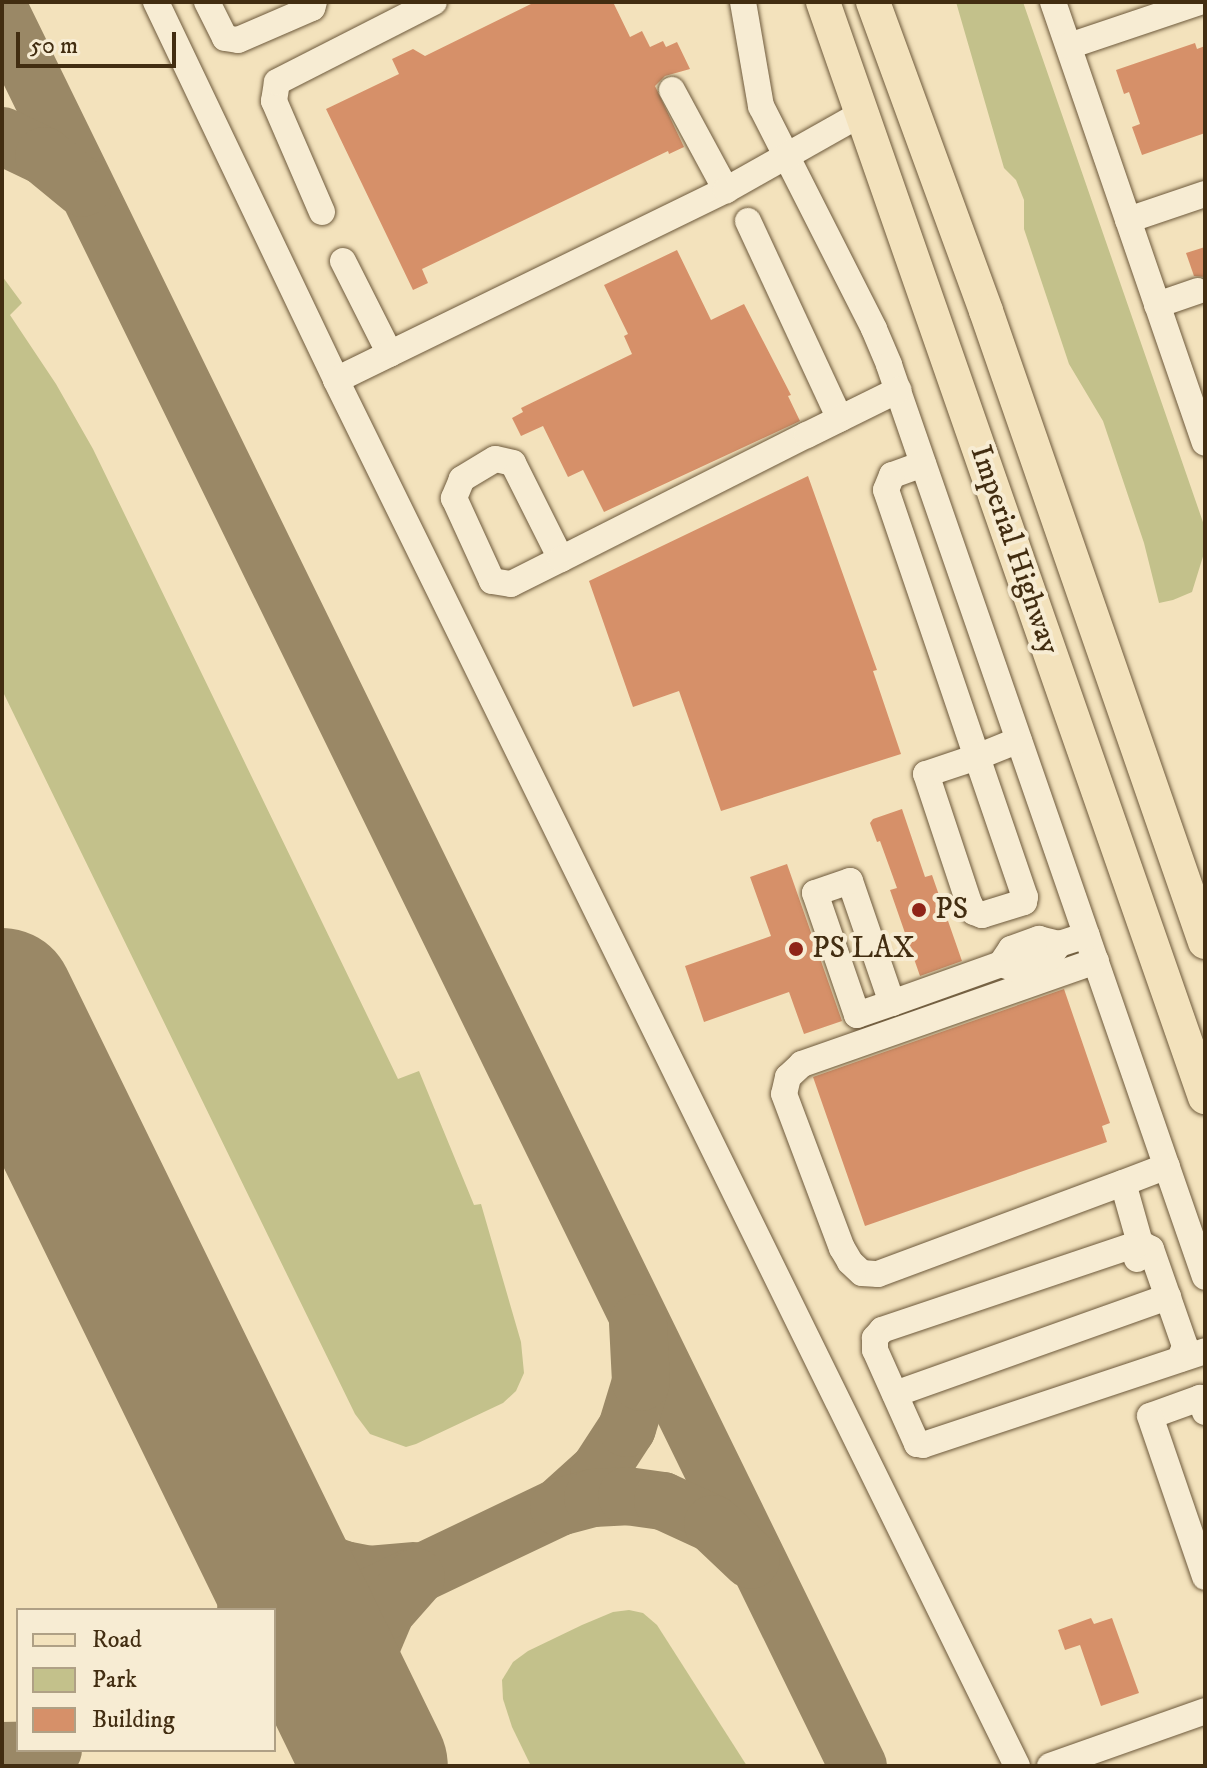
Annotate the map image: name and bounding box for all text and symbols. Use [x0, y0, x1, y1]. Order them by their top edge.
scale bar [20, 16, 180, 66]
text: 50 m [30, 31, 78, 61]
street label: Imperial Highway [961, 441, 1067, 659]
place label: PS [935, 892, 968, 928]
marker: PS [910, 901, 928, 919]
place label: PS LAX [812, 931, 915, 967]
marker: PS LAX [787, 940, 805, 958]
legend [16, 1608, 276, 1752]
text: Road [92, 1625, 142, 1655]
text: Park [92, 1665, 137, 1695]
text: Building [92, 1705, 175, 1735]

